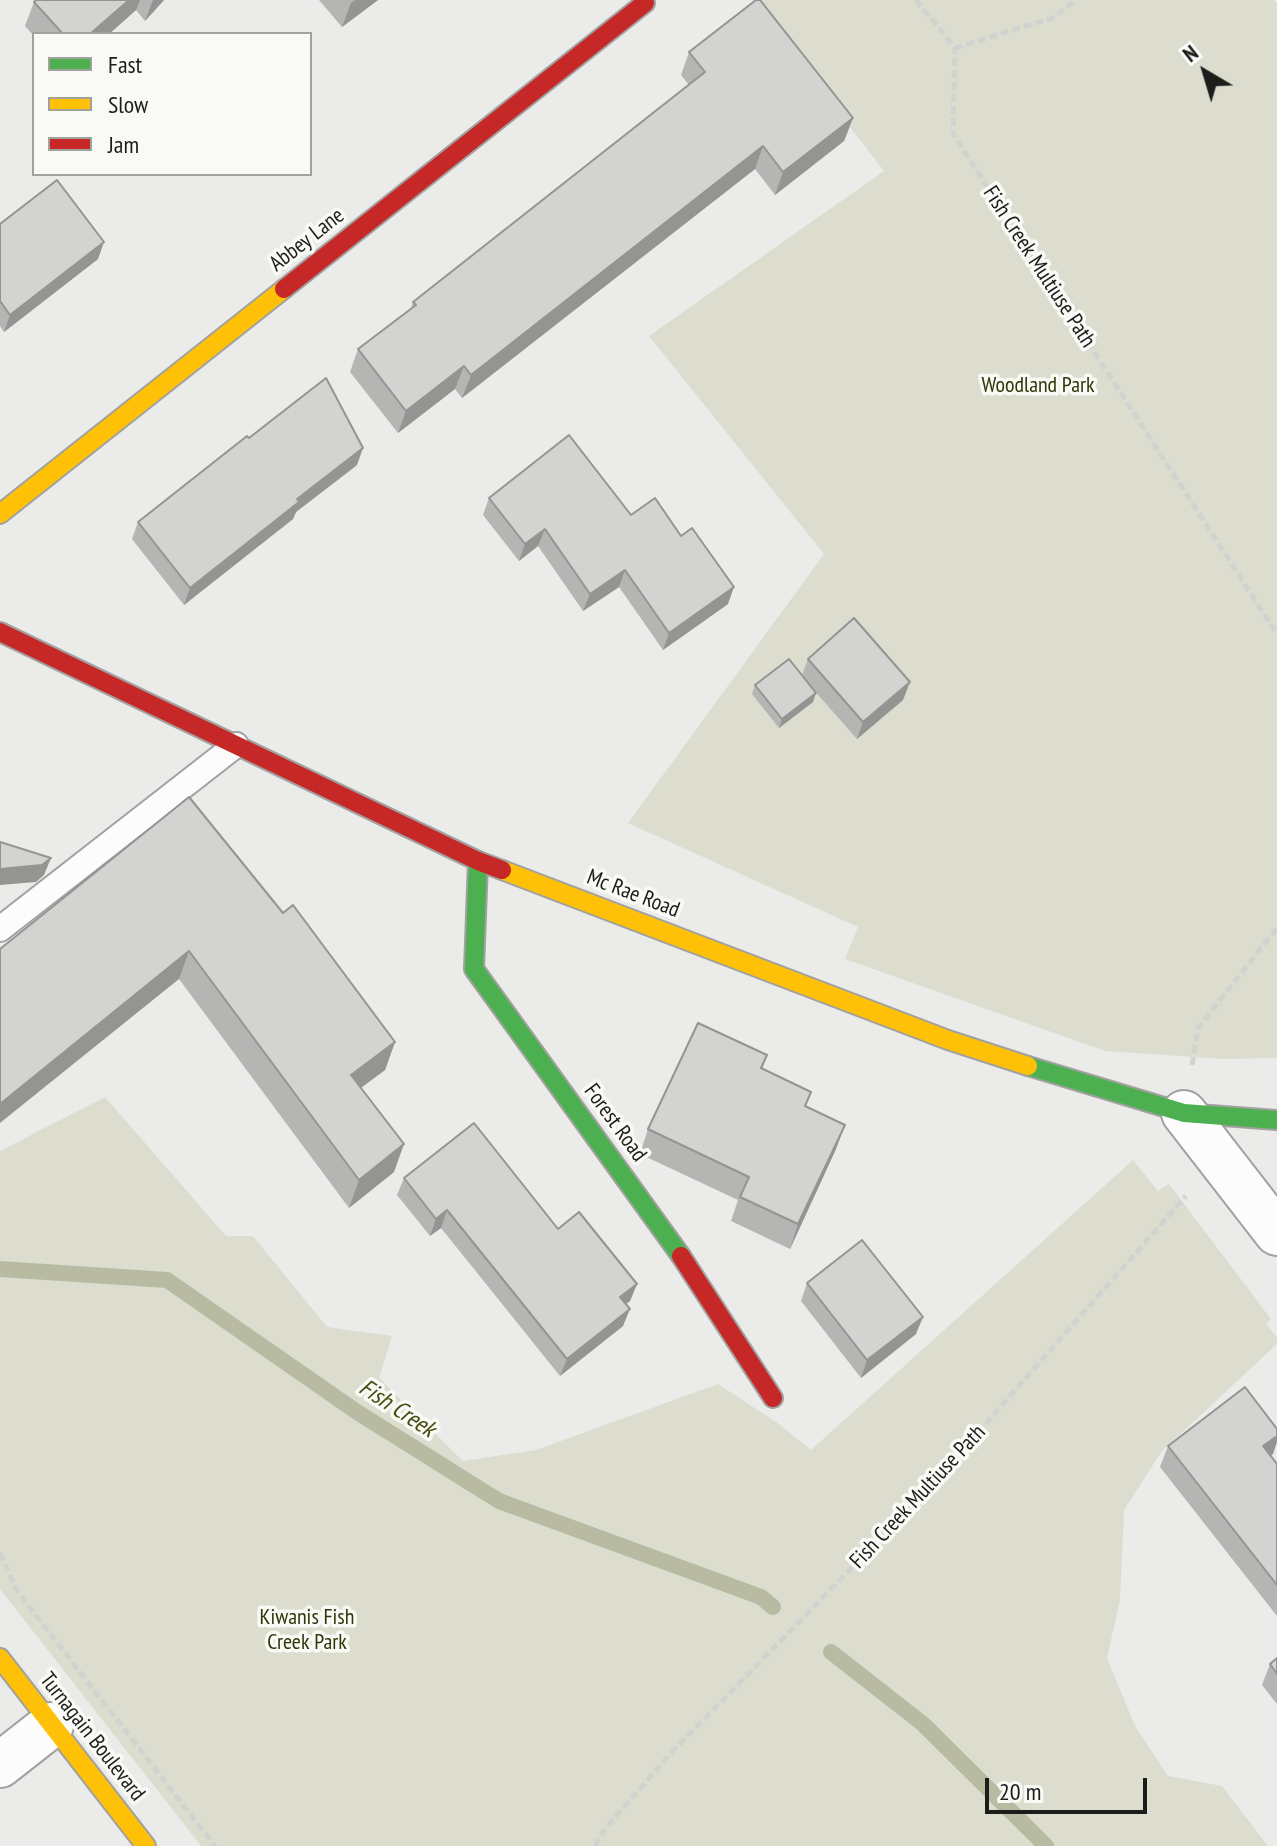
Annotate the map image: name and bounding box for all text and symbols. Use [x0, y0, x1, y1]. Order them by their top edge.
legend [32, 32, 312, 176]
north arrow [1165, 32, 1245, 112]
text: N [1177, 38, 1204, 68]
text: Fast [108, 49, 142, 80]
text: Slow [108, 89, 148, 120]
text: Jam [108, 129, 139, 160]
street label: Fish Creek Multiuse Path [977, 181, 1101, 353]
street label: Abbey Lane [264, 203, 350, 277]
park label: Woodland Park [982, 373, 1094, 399]
street label: Mc Rae Road [583, 864, 683, 924]
street label: Forest Road [578, 1079, 652, 1167]
water label: Fish Creek [353, 1374, 441, 1444]
street label: Fish Creek Multiuse Path [845, 1420, 991, 1574]
park label: Kiwanis Fish Creek Park [260, 1605, 354, 1656]
street label: Turnagain Boulevard [34, 1668, 150, 1806]
scale bar [989, 1762, 1151, 1812]
text: 20 m [999, 1776, 1041, 1807]

